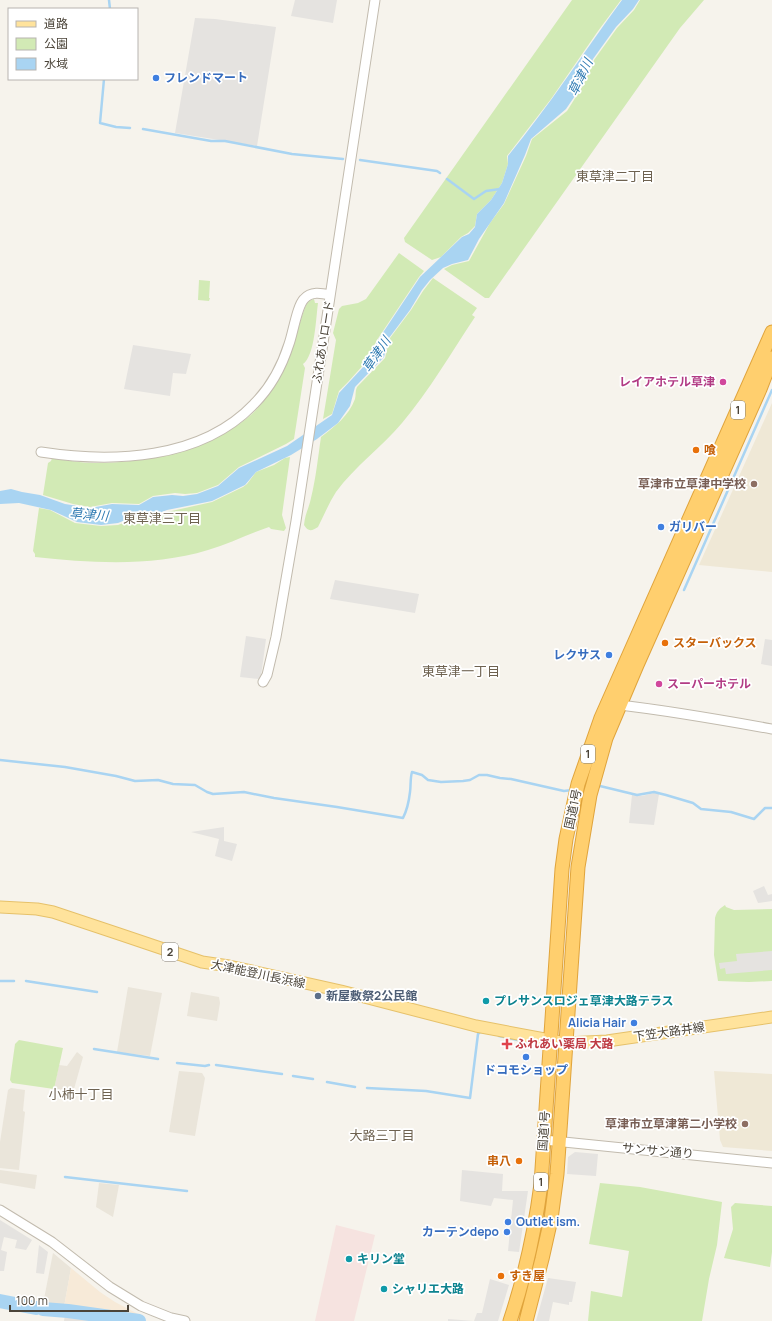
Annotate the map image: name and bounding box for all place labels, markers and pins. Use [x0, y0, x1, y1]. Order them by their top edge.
place label: フレンドマート [164, 69, 248, 86]
marker: フレンドマート [151, 73, 161, 83]
place label: レイアホテル草津 [619, 373, 715, 390]
marker: レイアホテル草津 [718, 377, 728, 387]
place label: 喰 [704, 441, 716, 458]
marker: 喰 [691, 445, 701, 455]
place label: 草津市立草津中学校 [638, 475, 746, 492]
marker: 草津市立草津中学校 [749, 479, 759, 489]
place label: ガリバー [669, 518, 717, 535]
marker: ガリバー [656, 522, 666, 532]
place label: スターバックス [673, 634, 757, 651]
marker: スターバックス [660, 638, 670, 648]
place label: レクサス [553, 646, 601, 663]
marker: レクサス [604, 650, 614, 660]
place label: スーパーホテル [667, 675, 751, 692]
marker: スーパーホテル [654, 679, 664, 689]
place label: 新屋敷祭2公民館 [326, 987, 417, 1004]
marker: 新屋敷祭2公民館 [313, 991, 323, 1001]
place label: プレサンスロジェ草津大路テラス [494, 992, 674, 1009]
marker: プレサンスロジェ草津大路テラス [481, 996, 491, 1006]
place label: Alicia Hair [568, 1014, 626, 1031]
marker: Alicia Hair [629, 1018, 639, 1028]
place label: ふれあい薬局 大路 [515, 1035, 613, 1052]
marker: ふれあい薬局 大路 [502, 1039, 512, 1049]
marker: ドコモショップ [521, 1052, 531, 1062]
place label: ドコモショップ [484, 1061, 568, 1078]
place label: 草津市立草津第二小学校 [605, 1115, 737, 1132]
marker: 草津市立草津第二小学校 [740, 1119, 750, 1129]
place label: 串八 [487, 1152, 511, 1169]
marker: 串八 [514, 1156, 524, 1166]
place label: Outlet ism. [516, 1213, 580, 1230]
marker: Outlet ism. [503, 1217, 513, 1227]
place label: カーテンdepo [422, 1223, 499, 1240]
marker: カーテンdepo [502, 1227, 512, 1237]
place label: キリン堂 [357, 1250, 405, 1267]
marker: キリン堂 [344, 1254, 354, 1264]
place label: すき屋 [509, 1267, 545, 1284]
marker: すき屋 [496, 1271, 506, 1281]
place label: シャリエ大路 [392, 1280, 464, 1297]
marker: シャリエ大路 [379, 1284, 389, 1294]

